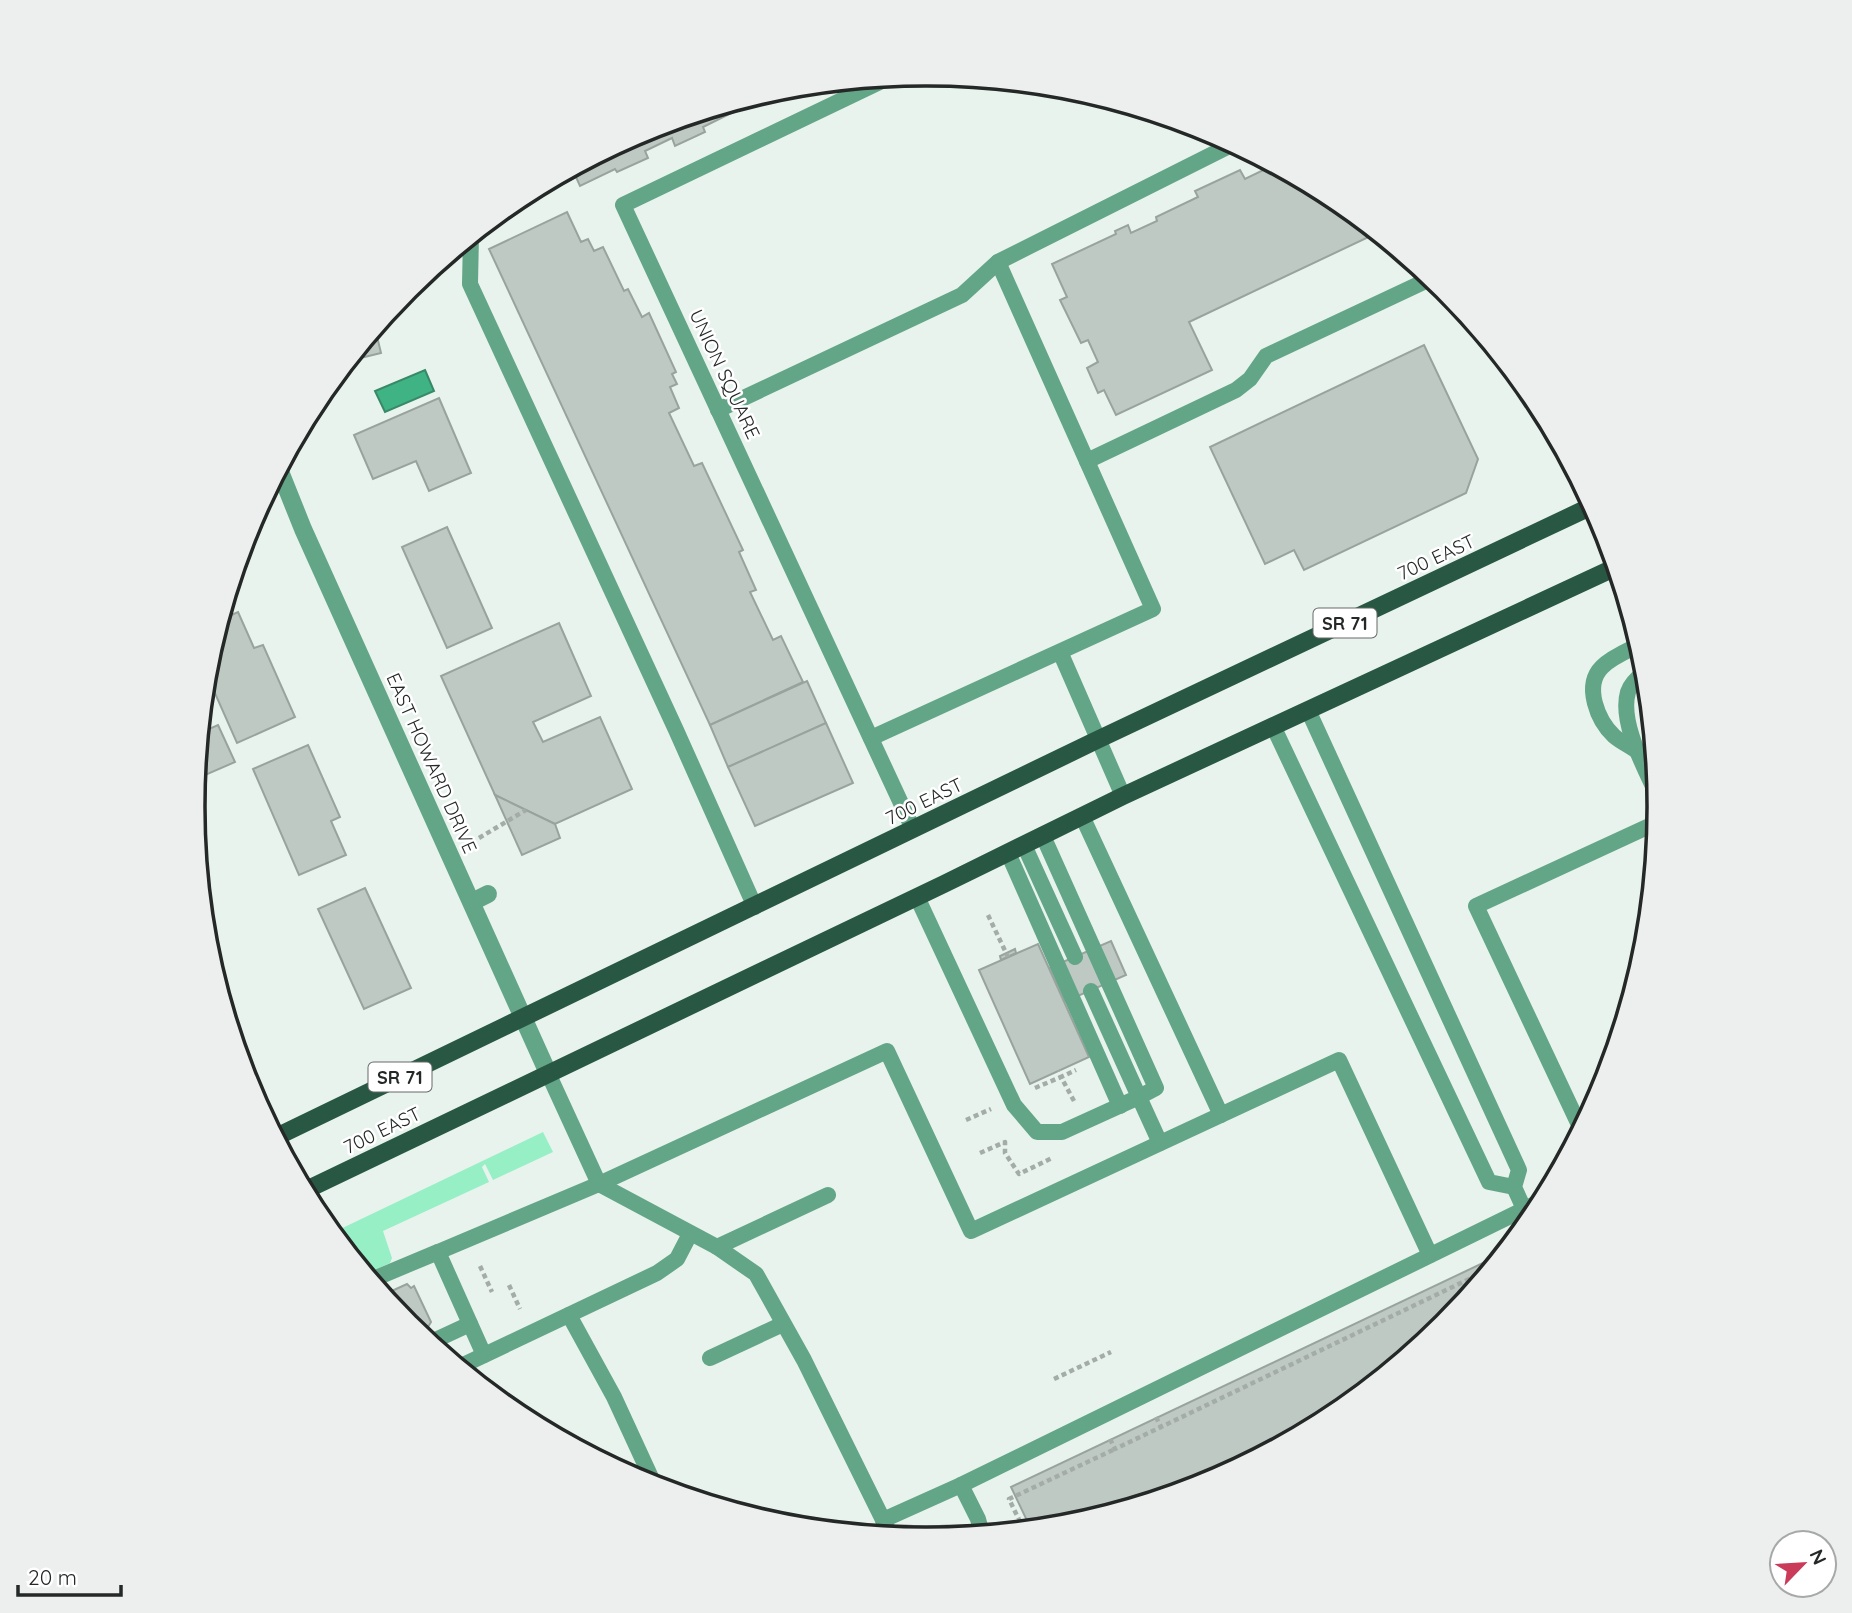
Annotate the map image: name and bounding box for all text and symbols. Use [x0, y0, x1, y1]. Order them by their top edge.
street label: UNION SQUARE [684, 305, 766, 443]
street label: 700 EAST [1393, 529, 1479, 585]
road number: SR 71 [1314, 608, 1376, 638]
street label: EAST HOWARD DRIVE [381, 669, 483, 857]
street label: 700 EAST [882, 772, 966, 830]
road number: SR 71 [368, 1062, 432, 1092]
street label: 700 EAST [340, 1101, 424, 1159]
north arrow [1768, 1529, 1838, 1599]
text: N [1805, 1545, 1832, 1568]
scale bar [18, 1554, 121, 1598]
text: 20 m [28, 1564, 77, 1590]

